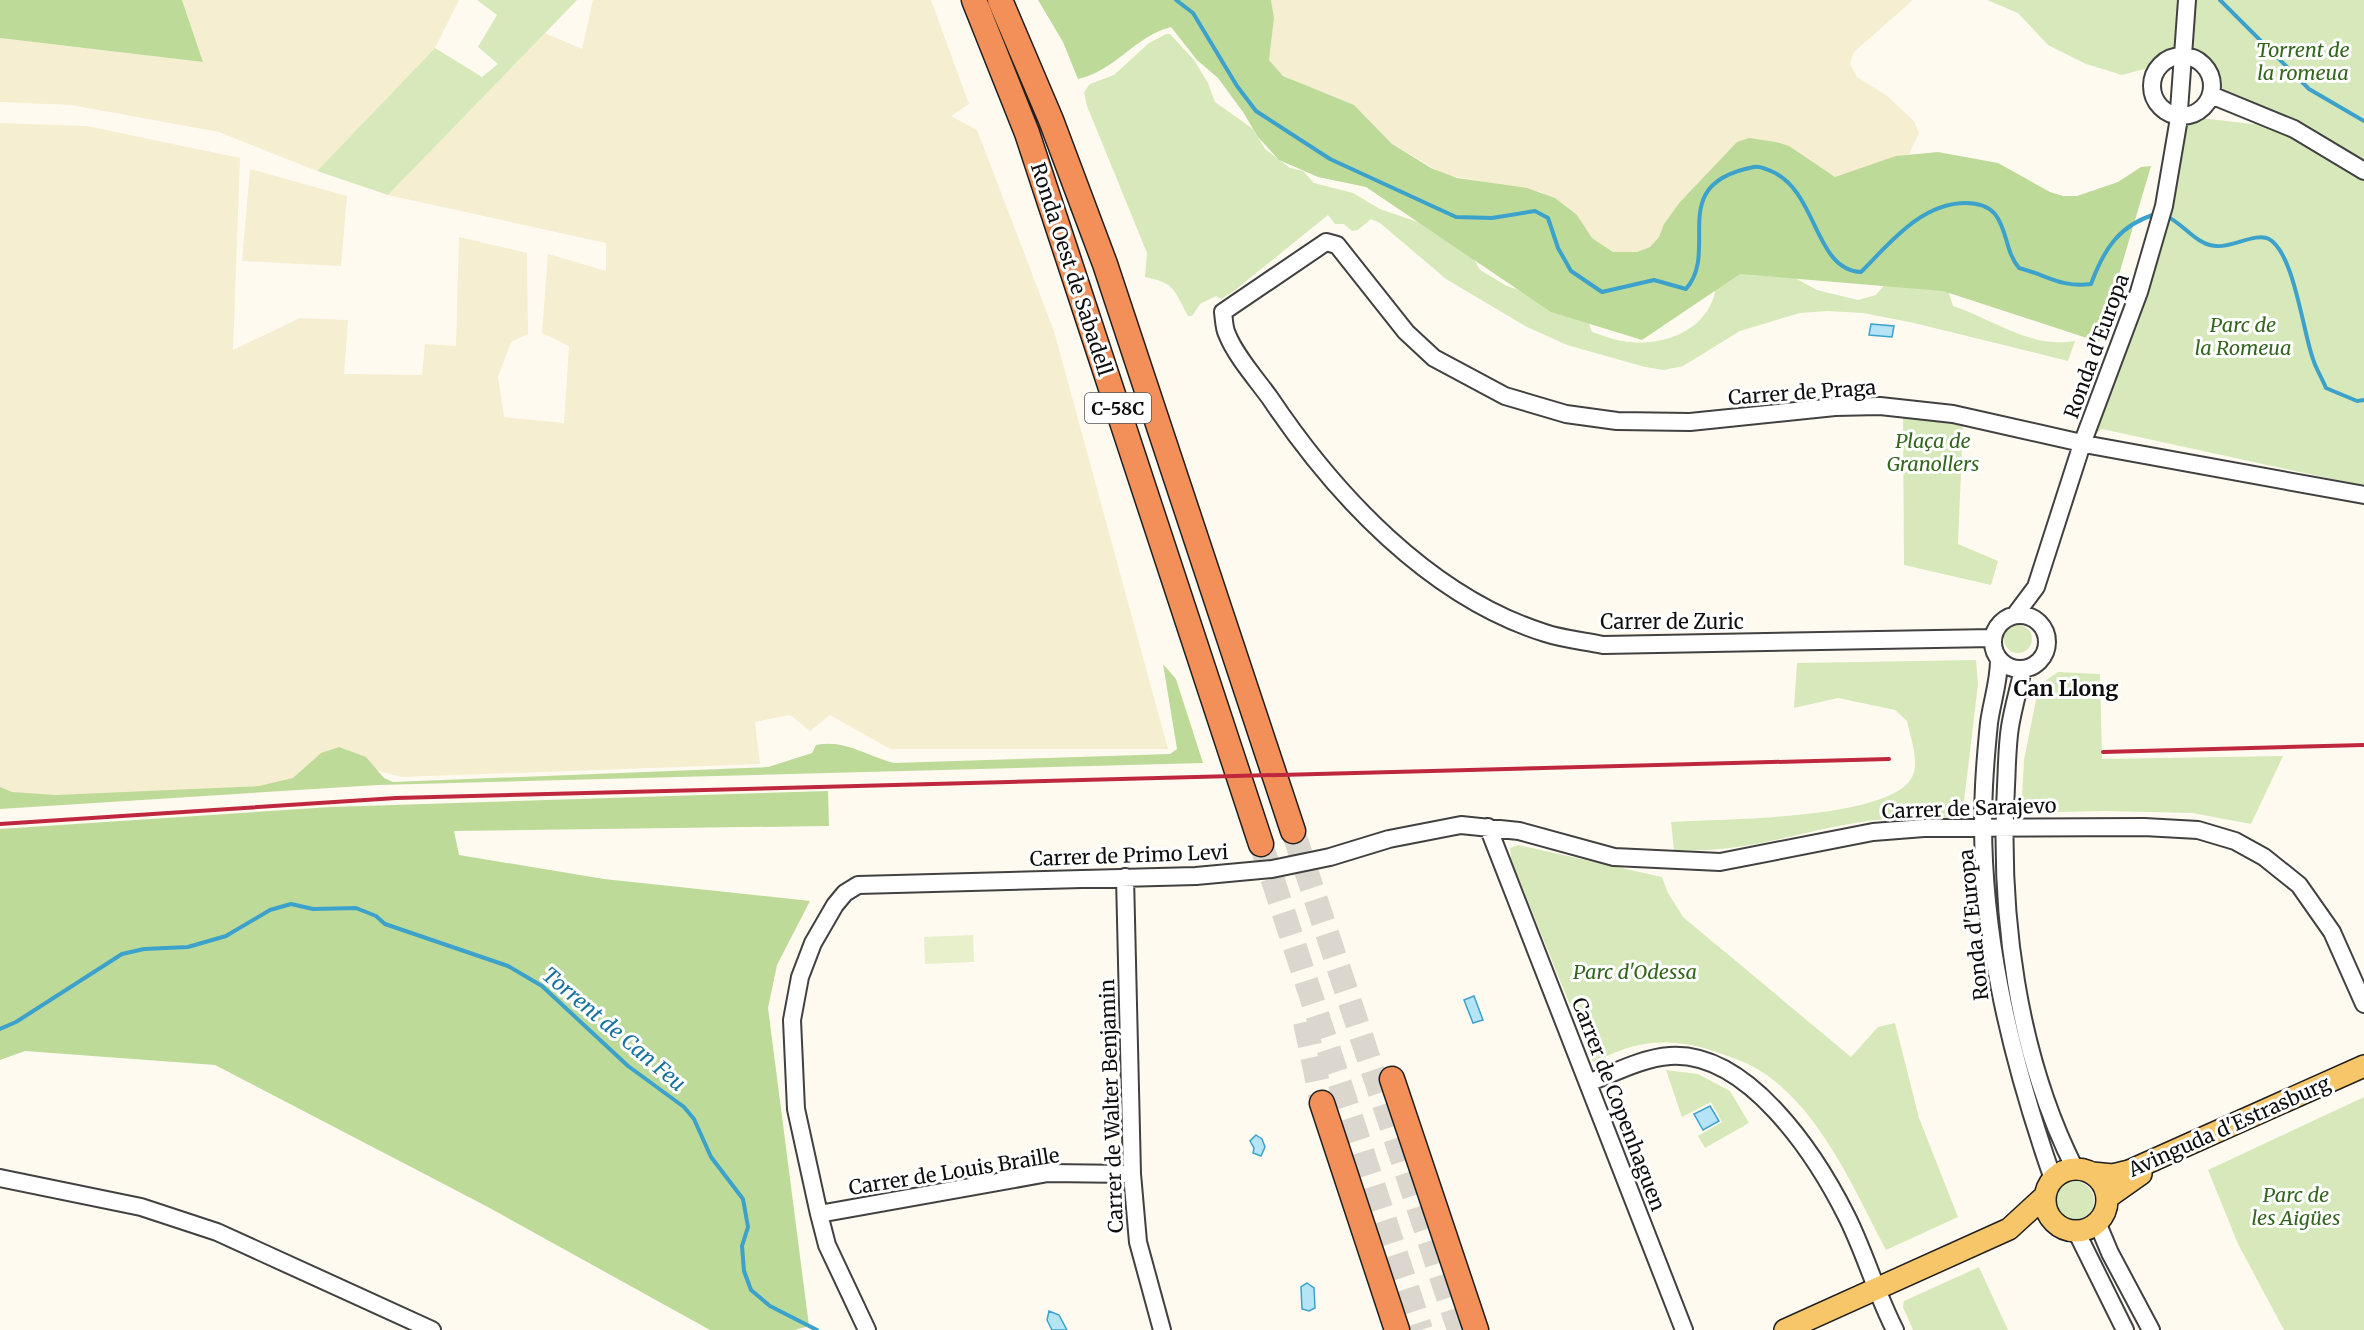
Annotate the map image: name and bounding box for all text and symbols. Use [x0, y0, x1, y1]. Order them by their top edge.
park label: Torrent de la romeua [2256, 37, 2350, 85]
street label: Ronda Oest de Sabadell [1026, 159, 1118, 379]
street label: Ronda d'Europa [2058, 270, 2134, 422]
park label: Parc de la Romeua [2195, 312, 2291, 360]
street label: Carrer de Praga [1727, 374, 1877, 410]
road number: C-58C [1085, 393, 1151, 423]
park label: Plaça de Granollers [1887, 428, 1979, 476]
street label: Carrer de Zuric [1600, 609, 1744, 634]
district label: Can Llong [2014, 675, 2118, 702]
street label: Carrer de Sarajevo [1881, 792, 2057, 824]
street label: Carrer de Primo Levi [1029, 839, 1229, 871]
street label: Ronda d'Europa [1953, 848, 1993, 1002]
park label: Parc d'Odessa [1573, 959, 1697, 984]
water label: Torrent de Can Feu [537, 961, 691, 1097]
street label: Carrer de Walter Benjamin [1094, 979, 1128, 1233]
street label: Carrer de Copenhaguen [1567, 994, 1671, 1214]
street label: Avinguda d'Estrasburg [2123, 1070, 2334, 1182]
street label: Carrer de Louis Braille [847, 1142, 1061, 1200]
park label: Parc de les Aigües [2252, 1182, 2340, 1230]

